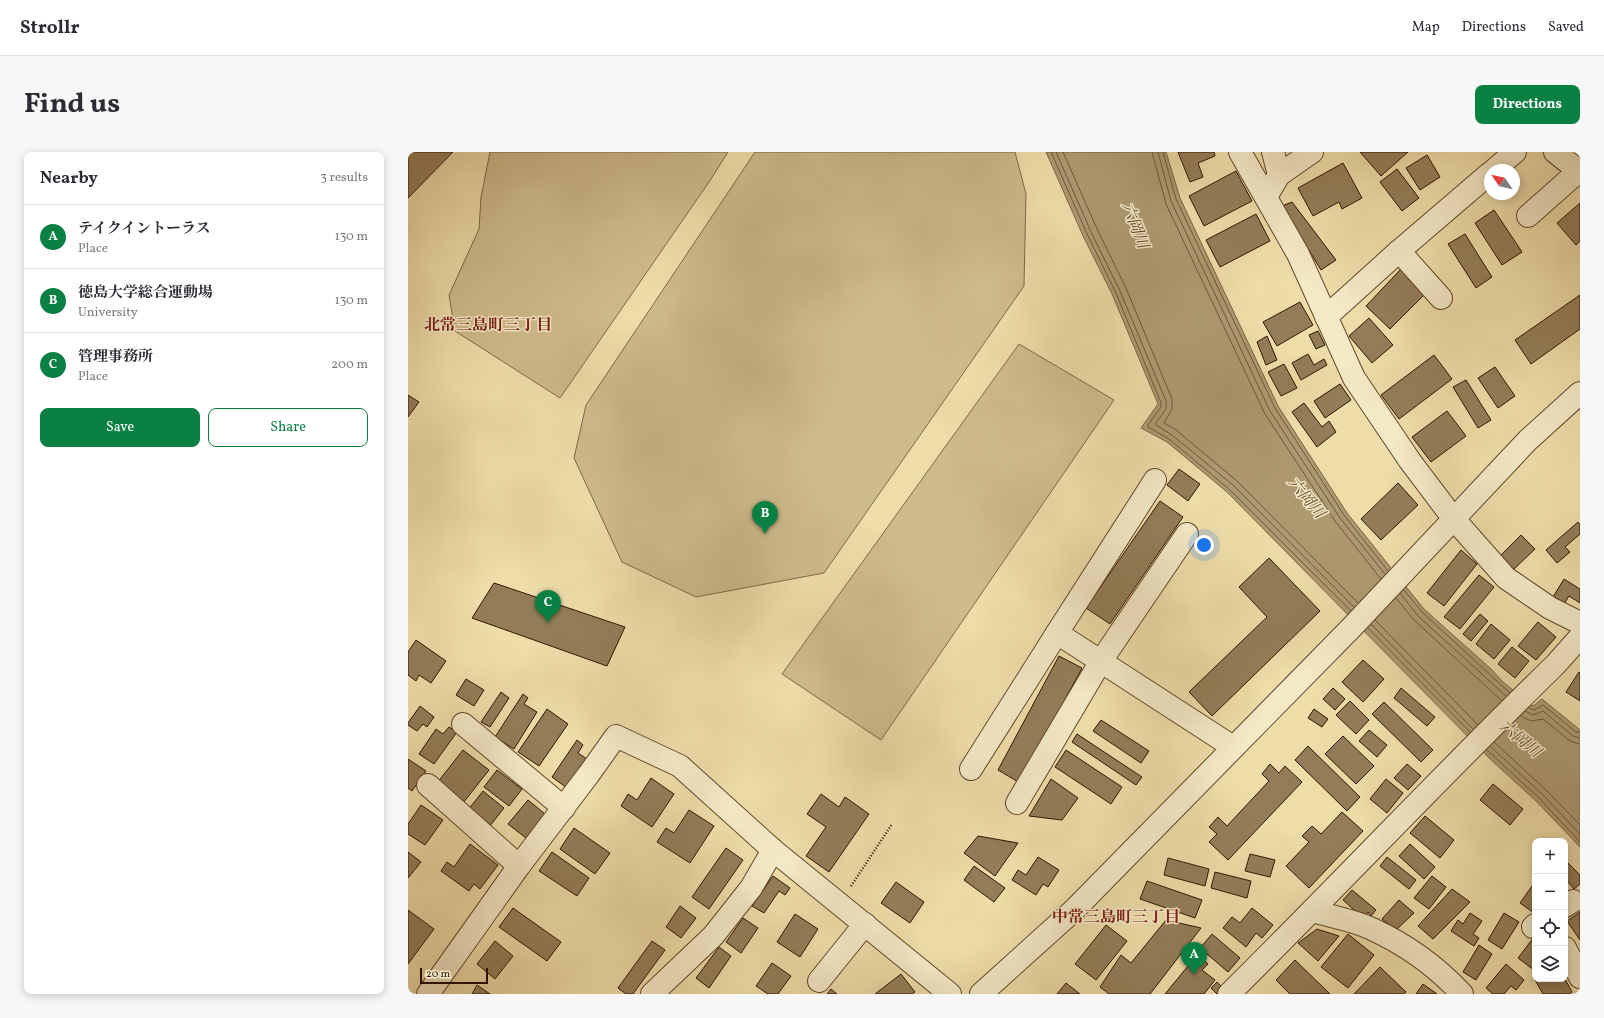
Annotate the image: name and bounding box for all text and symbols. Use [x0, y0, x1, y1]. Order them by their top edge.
text: Strollr [20, 15, 80, 41]
text: Map [1412, 18, 1440, 37]
text: Directions [1462, 18, 1526, 37]
text: Saved [1548, 18, 1584, 37]
text: Find us [24, 85, 120, 124]
button: Directions [1475, 85, 1580, 124]
north arrow [1484, 164, 1520, 200]
text: Nearby [40, 167, 98, 190]
text: 3 results [320, 169, 368, 187]
water label: 六岡川 [1115, 199, 1154, 254]
text: テイクイントーラス [78, 219, 210, 240]
text: A [48, 228, 58, 246]
text: 130 m [335, 228, 368, 246]
text: Place [78, 240, 108, 258]
text: 徳島大学総合運動場 [78, 283, 213, 304]
text: B [49, 292, 57, 310]
text: 130 m [335, 292, 368, 310]
text: University [78, 304, 138, 322]
district label: 北常三島町三丁目 [424, 315, 552, 337]
text: 管理事務所 [78, 347, 153, 368]
text: C [49, 356, 57, 374]
text: 200 m [331, 356, 368, 374]
text: Place [78, 368, 108, 386]
button: Save [40, 408, 200, 447]
button: Share [208, 408, 368, 447]
water label: 六岡川 [1282, 473, 1331, 525]
pin: B [752, 501, 778, 534]
your location [1194, 535, 1214, 555]
pin: C [535, 590, 561, 623]
water label: 六岡川 [1494, 716, 1547, 765]
map controls [1532, 838, 1568, 982]
button: + [1532, 838, 1568, 874]
button: − [1532, 874, 1568, 910]
district label: 中常三島町三丁目 [1052, 907, 1180, 929]
button: locate [1532, 910, 1568, 946]
pin: A [1181, 942, 1207, 975]
button: layers [1532, 946, 1568, 982]
scale bar [420, 966, 488, 985]
text: 20 m [426, 967, 450, 982]

